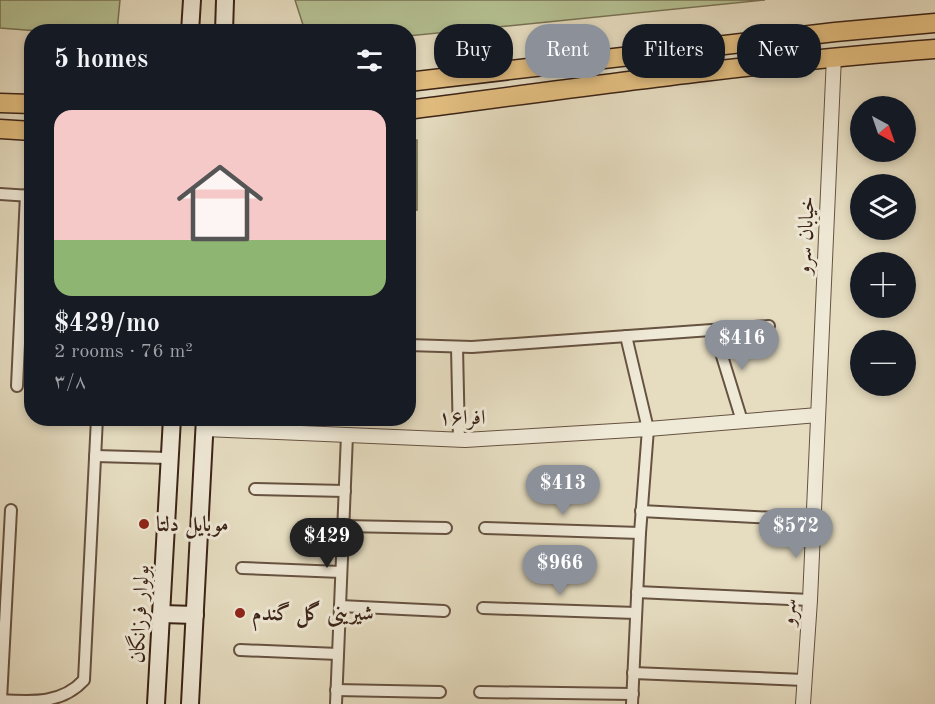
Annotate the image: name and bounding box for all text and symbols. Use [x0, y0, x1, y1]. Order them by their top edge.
chip: Buy [434, 24, 513, 78]
chip: Rent [525, 24, 610, 78]
chip: Filters [622, 24, 725, 78]
chip: New [737, 24, 821, 78]
icon: filters [353, 44, 386, 77]
text: 5 homes [54, 47, 148, 73]
north arrow [850, 96, 916, 162]
map controls [850, 96, 916, 396]
icon: home [166, 149, 274, 257]
button: layers [850, 174, 916, 240]
street label: خیابان سرو [794, 196, 821, 276]
button: + [850, 252, 916, 318]
text: $429/mo [54, 311, 160, 337]
pin: $416 [706, 320, 778, 371]
text: $416 [719, 329, 765, 349]
button: − [850, 330, 916, 396]
text: 2 rooms · 76 m² [54, 342, 193, 362]
text: ۳/۸ [54, 372, 86, 392]
street label: ۱۶افرا [438, 408, 486, 430]
pin: $413 [527, 465, 599, 516]
text: $413 [540, 474, 586, 494]
pin: $572 [760, 508, 832, 559]
place label: موبایل دلتا [156, 514, 228, 539]
marker: موبایل دلتا [137, 517, 151, 531]
text: $572 [773, 517, 819, 537]
pin: $429 [291, 518, 363, 569]
text: $429 [304, 527, 350, 547]
pin: $966 [524, 545, 596, 596]
text: $966 [537, 554, 583, 574]
street label: بولوار فرزانگان [123, 564, 155, 664]
street label: سرو [778, 598, 803, 629]
place label: شیرینی گل گندم [252, 600, 374, 632]
marker: شیرینی گل گندم [233, 606, 247, 620]

